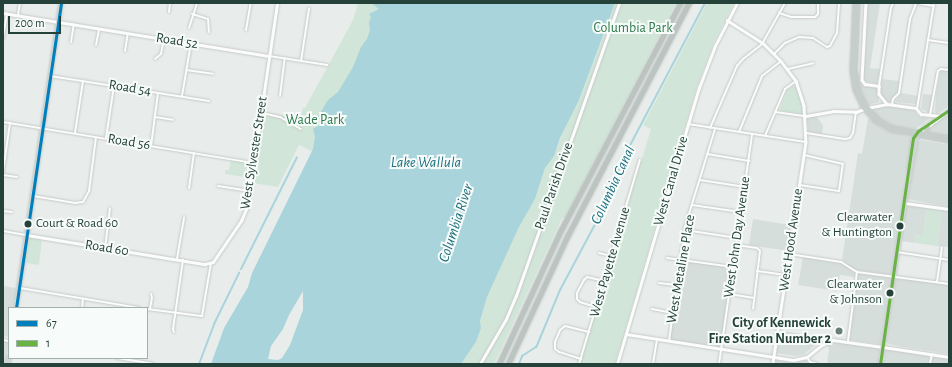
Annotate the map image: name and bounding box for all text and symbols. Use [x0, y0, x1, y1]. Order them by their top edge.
scale bar [10, 8, 63, 34]
text: 200 m [15, 17, 45, 29]
park label: Columbia Park [593, 20, 673, 36]
street label: Road 52 [155, 29, 199, 53]
street label: Road 54 [108, 76, 152, 100]
street label: West Sylvester Street [237, 95, 271, 211]
park label: Wade Park [286, 112, 344, 128]
street label: Road 56 [107, 130, 151, 154]
street label: West Canal Drive [650, 134, 692, 228]
street label: Paul Parish Drive [531, 140, 577, 232]
water label: Columbia Canal [587, 143, 639, 227]
water label: Lake Wallula [391, 154, 461, 172]
street label: West John Day Avenue [720, 175, 754, 299]
water label: Columbia River [435, 182, 477, 264]
street label: West Hood Avenue [775, 187, 807, 293]
street label: West Payette Avenue [586, 205, 634, 319]
place label: Clearwater & Huntington [822, 211, 892, 242]
street label: West Metaline Place [663, 213, 699, 325]
place label: Court & Road 60 [36, 216, 118, 232]
marker: Court & Road 60 [23, 219, 33, 229]
marker: Clearwater & Huntington [895, 221, 905, 231]
street label: Road 60 [84, 236, 130, 260]
place label: Clearwater & Johnson [827, 278, 882, 309]
marker: Clearwater & Johnson [885, 288, 895, 298]
legend [8, 307, 148, 359]
place label: City of Kennewick Fire Station Number 2 [709, 315, 831, 348]
text: 67 [46, 317, 57, 329]
marker: City of Kennewick Fire Station Number 2 [834, 326, 844, 336]
text: 1 [46, 337, 50, 349]

